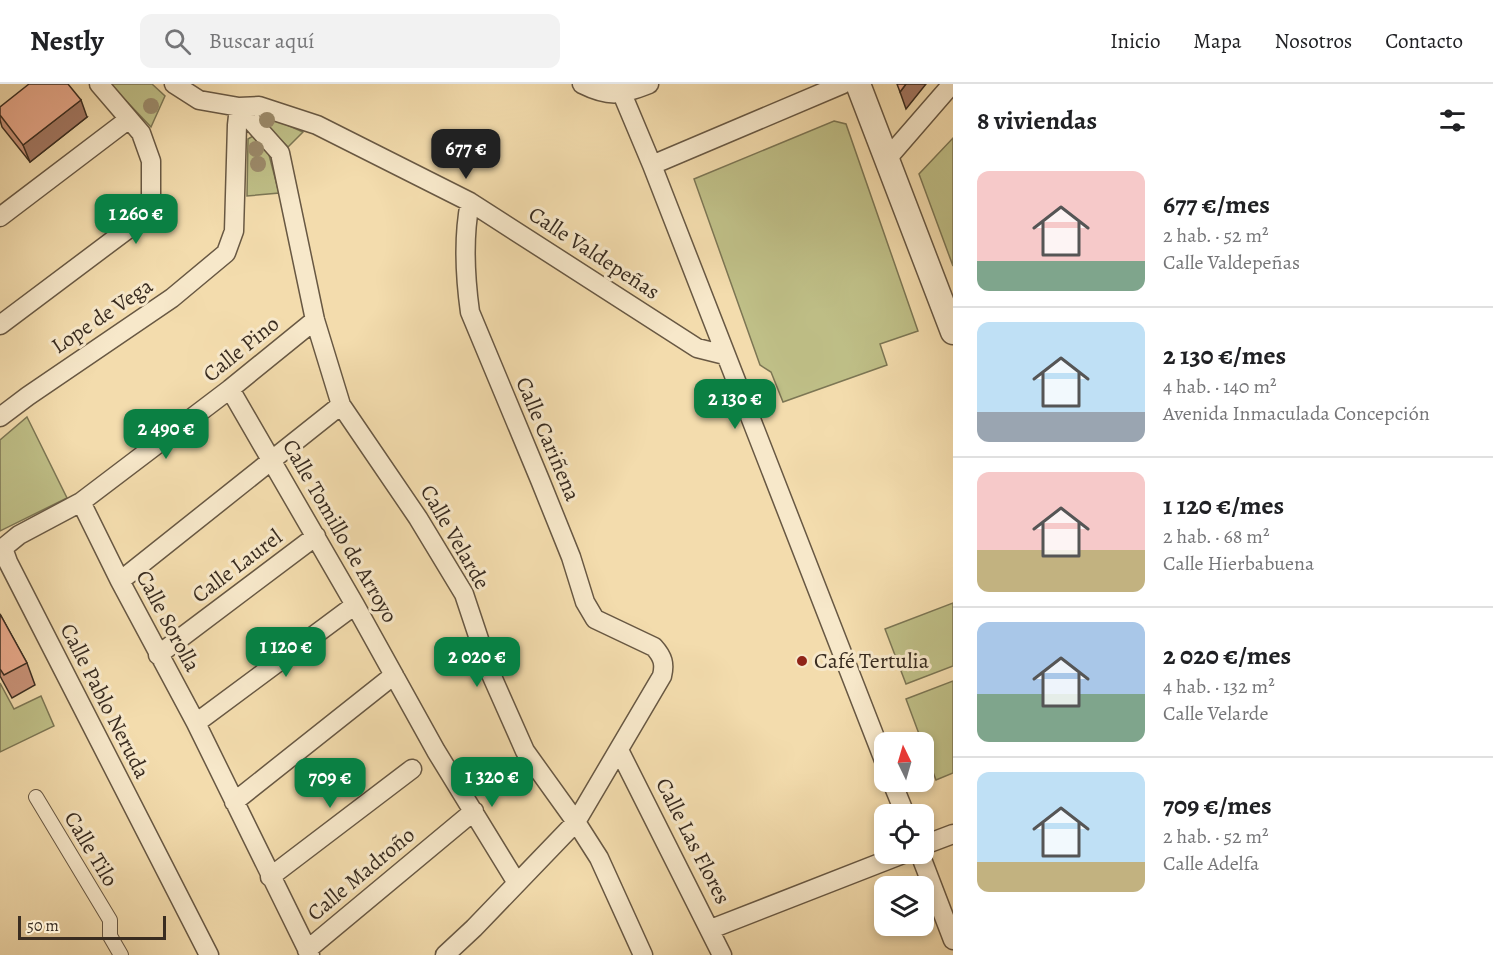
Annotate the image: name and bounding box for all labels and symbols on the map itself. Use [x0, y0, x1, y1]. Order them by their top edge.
pin: 677 € [424, 129, 508, 180]
pin: 1 260 € [81, 194, 191, 245]
street label: Calle Valdepeñas [523, 199, 665, 307]
street label: Lope de Vega [45, 271, 159, 361]
street label: Calle Pino [197, 309, 285, 389]
street label: Calle Cariñena [508, 372, 588, 506]
pin: 2 130 € [680, 379, 790, 430]
pin: 2 490 € [111, 409, 221, 460]
street label: Calle Tomillo de Arroyo [275, 434, 405, 628]
street label: Calle Velarde [413, 479, 497, 595]
street label: Calle Laurel [186, 522, 288, 610]
street label: Calle Sorolla [129, 565, 208, 678]
street label: Calle Pablo Neruda [53, 618, 157, 784]
pin: 1 120 € [231, 627, 341, 678]
pin: 2 020 € [422, 637, 532, 688]
place label: Café Tertulia [814, 646, 930, 676]
marker: Café Tertulia [795, 654, 809, 668]
north arrow [874, 732, 934, 792]
pin: 1 320 € [437, 757, 547, 808]
pin: 709 € [288, 758, 372, 809]
street label: Calle Las Flores [648, 773, 738, 909]
street label: Calle Tilo [57, 806, 125, 892]
street label: Calle Madroño [301, 820, 421, 928]
scale bar [18, 913, 166, 940]

